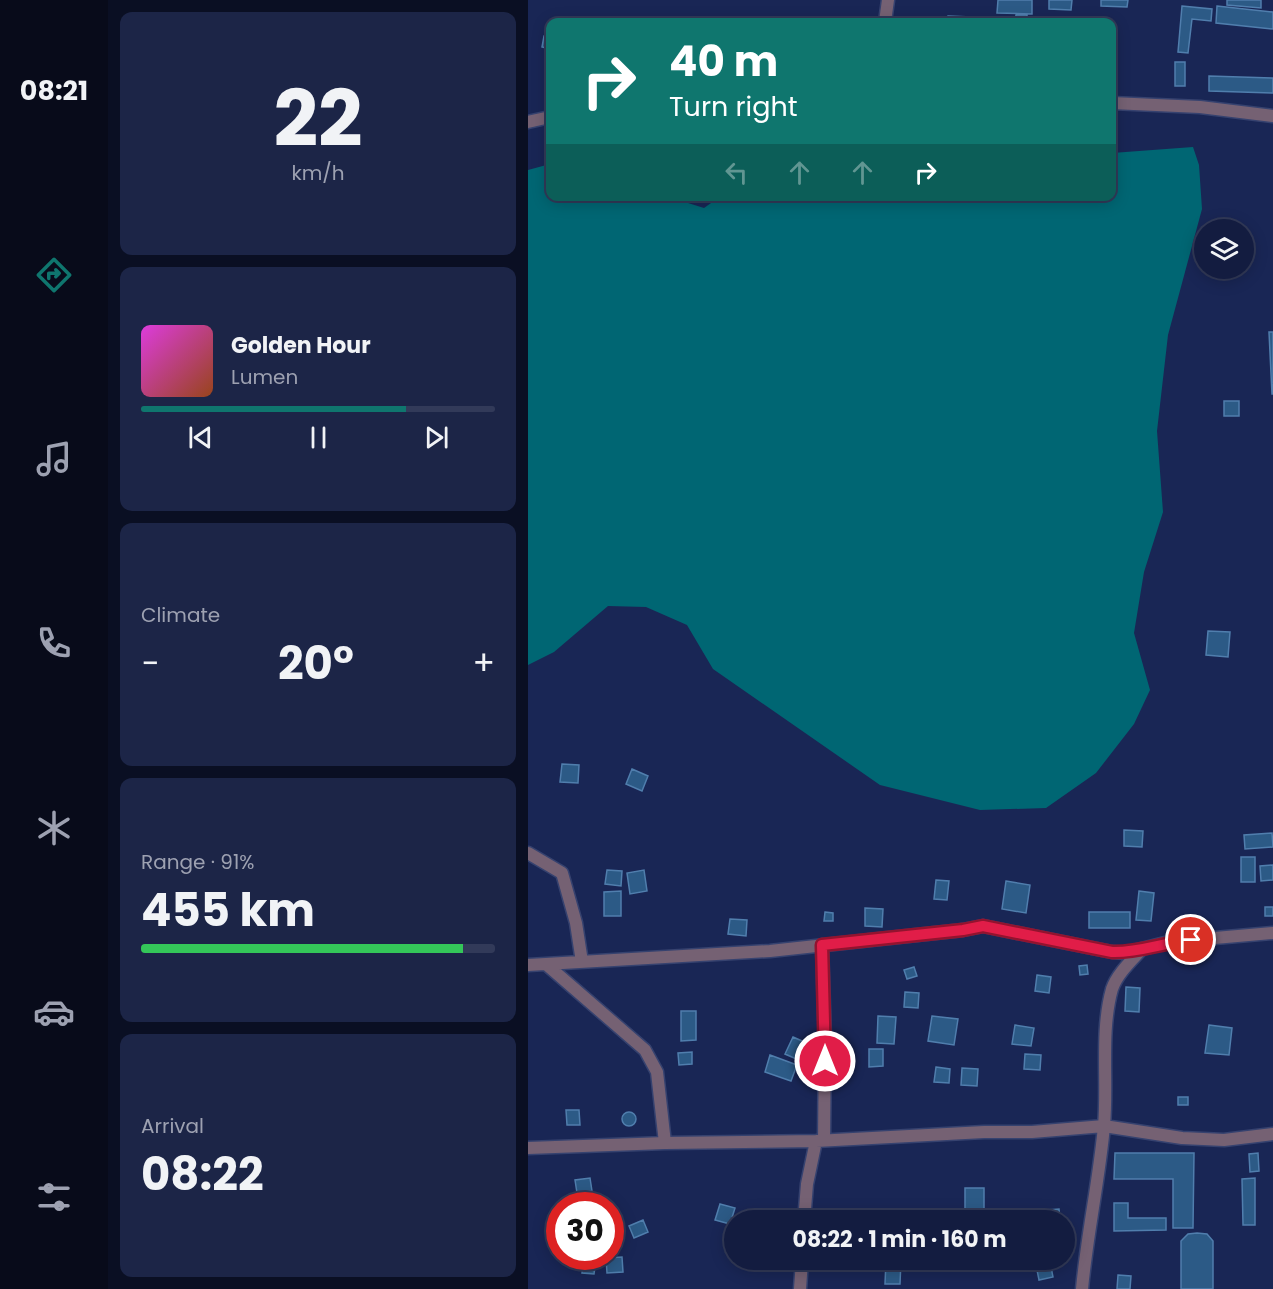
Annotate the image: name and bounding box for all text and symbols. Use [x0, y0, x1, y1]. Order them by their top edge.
text: 40 m [669, 32, 778, 91]
icon: right [570, 42, 648, 120]
text: 22 [273, 64, 363, 173]
text: 08:21 [20, 72, 88, 109]
text: Turn right [669, 88, 798, 125]
icon: left [720, 156, 753, 189]
icon: ahead [783, 156, 816, 189]
icon: ahead [846, 156, 879, 189]
icon: right [909, 156, 942, 189]
text: km/h [291, 159, 345, 187]
map controls [1194, 219, 1254, 279]
button: layers [1194, 219, 1254, 279]
icon: directions [33, 254, 75, 296]
text: Golden Hour [231, 330, 371, 361]
text: Lumen [231, 363, 298, 391]
icon: previous [184, 421, 217, 454]
icon: pause [302, 421, 335, 454]
icon: next [420, 421, 453, 454]
icon: music [33, 438, 75, 480]
text: Climate [141, 601, 220, 629]
icon: phone [33, 622, 75, 664]
text: 20° [278, 632, 354, 695]
text: − [141, 640, 159, 687]
text: + [472, 640, 495, 687]
icon: climate [33, 807, 75, 849]
text: Range · 91% [141, 848, 255, 876]
text: 455 km [141, 879, 315, 942]
pin [1165, 914, 1216, 965]
icon: arrive [1174, 923, 1207, 956]
icon: car [33, 991, 75, 1033]
position arrow [793, 1029, 857, 1093]
text: Arrival [141, 1112, 204, 1140]
text: 08:22 [141, 1143, 264, 1206]
icon: filters [33, 1176, 75, 1218]
speed limit sign: 30 [546, 1192, 624, 1270]
text: 08:22 · 1 min · 160 m [793, 1224, 1006, 1255]

